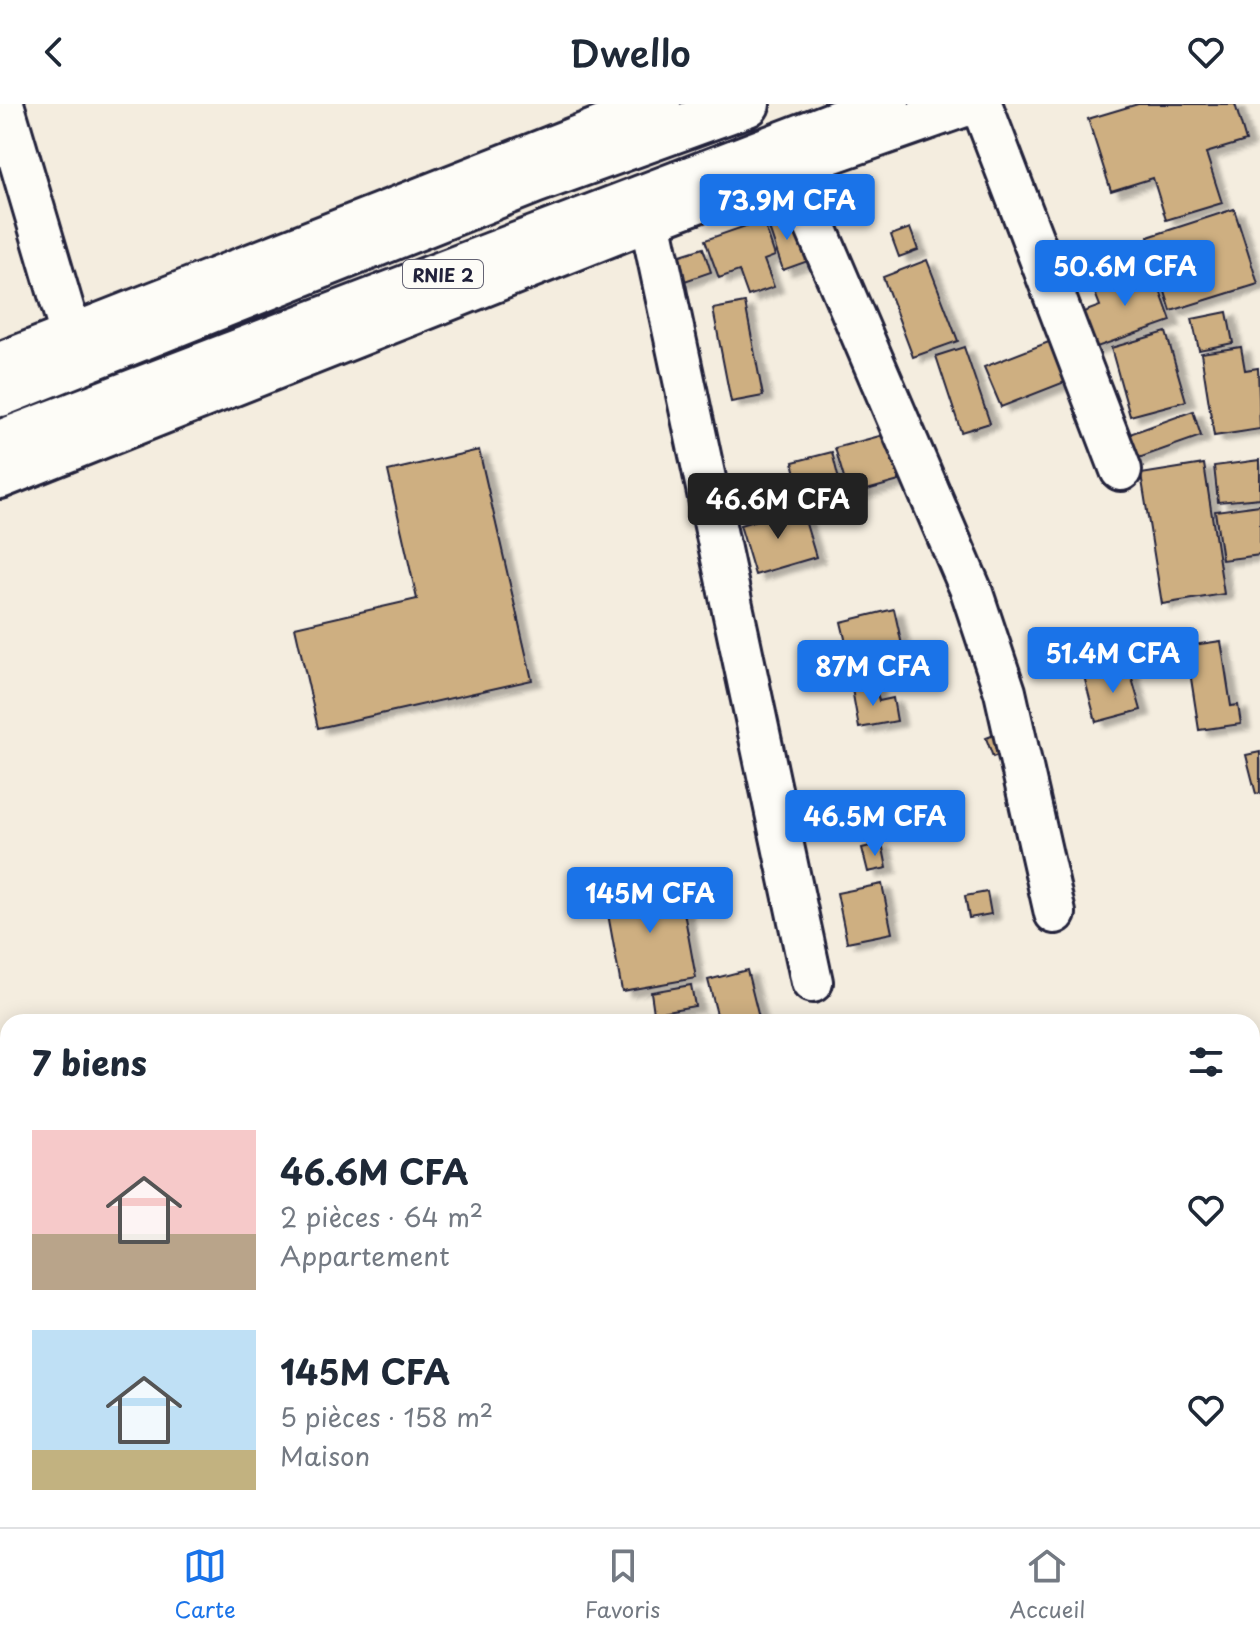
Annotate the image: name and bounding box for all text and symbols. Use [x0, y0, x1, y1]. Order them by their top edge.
text: Dwello [569, 25, 691, 79]
icon: back [32, 30, 76, 74]
icon: heart [1184, 30, 1228, 74]
pin: 73.9M CFA [695, 174, 879, 242]
text: 73.9M CFA [718, 180, 856, 219]
pin: 50.6M CFA [1033, 240, 1217, 308]
text: 50.6M CFA [1053, 246, 1197, 285]
road number: RNIE 2 [403, 260, 483, 288]
pin: 46.6M CFA [686, 473, 870, 541]
text: 46.6M CFA [706, 479, 850, 518]
pin: 51.4M CFA [1021, 627, 1205, 695]
text: 51.4M CFA [1046, 633, 1180, 672]
pin: 87M CFA [799, 640, 947, 708]
text: 87M CFA [815, 646, 931, 685]
pin: 46.5M CFA [783, 790, 967, 858]
text: 46.5M CFA [803, 796, 947, 835]
pin: 145M CFA [567, 867, 733, 935]
text: 145M CFA [585, 873, 715, 912]
text: 7 biens [32, 1036, 147, 1088]
icon: filters [1184, 1040, 1228, 1084]
text: 46.6M CFA [280, 1145, 469, 1197]
icon: home [96, 1162, 192, 1258]
icon: heart [1184, 1188, 1228, 1232]
text: 2 pièces · 64 m² [280, 1197, 483, 1236]
text: Appartement [280, 1236, 450, 1275]
text: 145M CFA [280, 1345, 450, 1397]
icon: home [96, 1362, 192, 1458]
icon: heart [1184, 1388, 1228, 1432]
text: 5 pièces · 158 m² [280, 1397, 493, 1436]
text: Maison [280, 1436, 370, 1475]
tab: Carte [175, 1544, 236, 1625]
tab: Favoris [585, 1544, 660, 1625]
tab: Accueil [1010, 1544, 1085, 1625]

